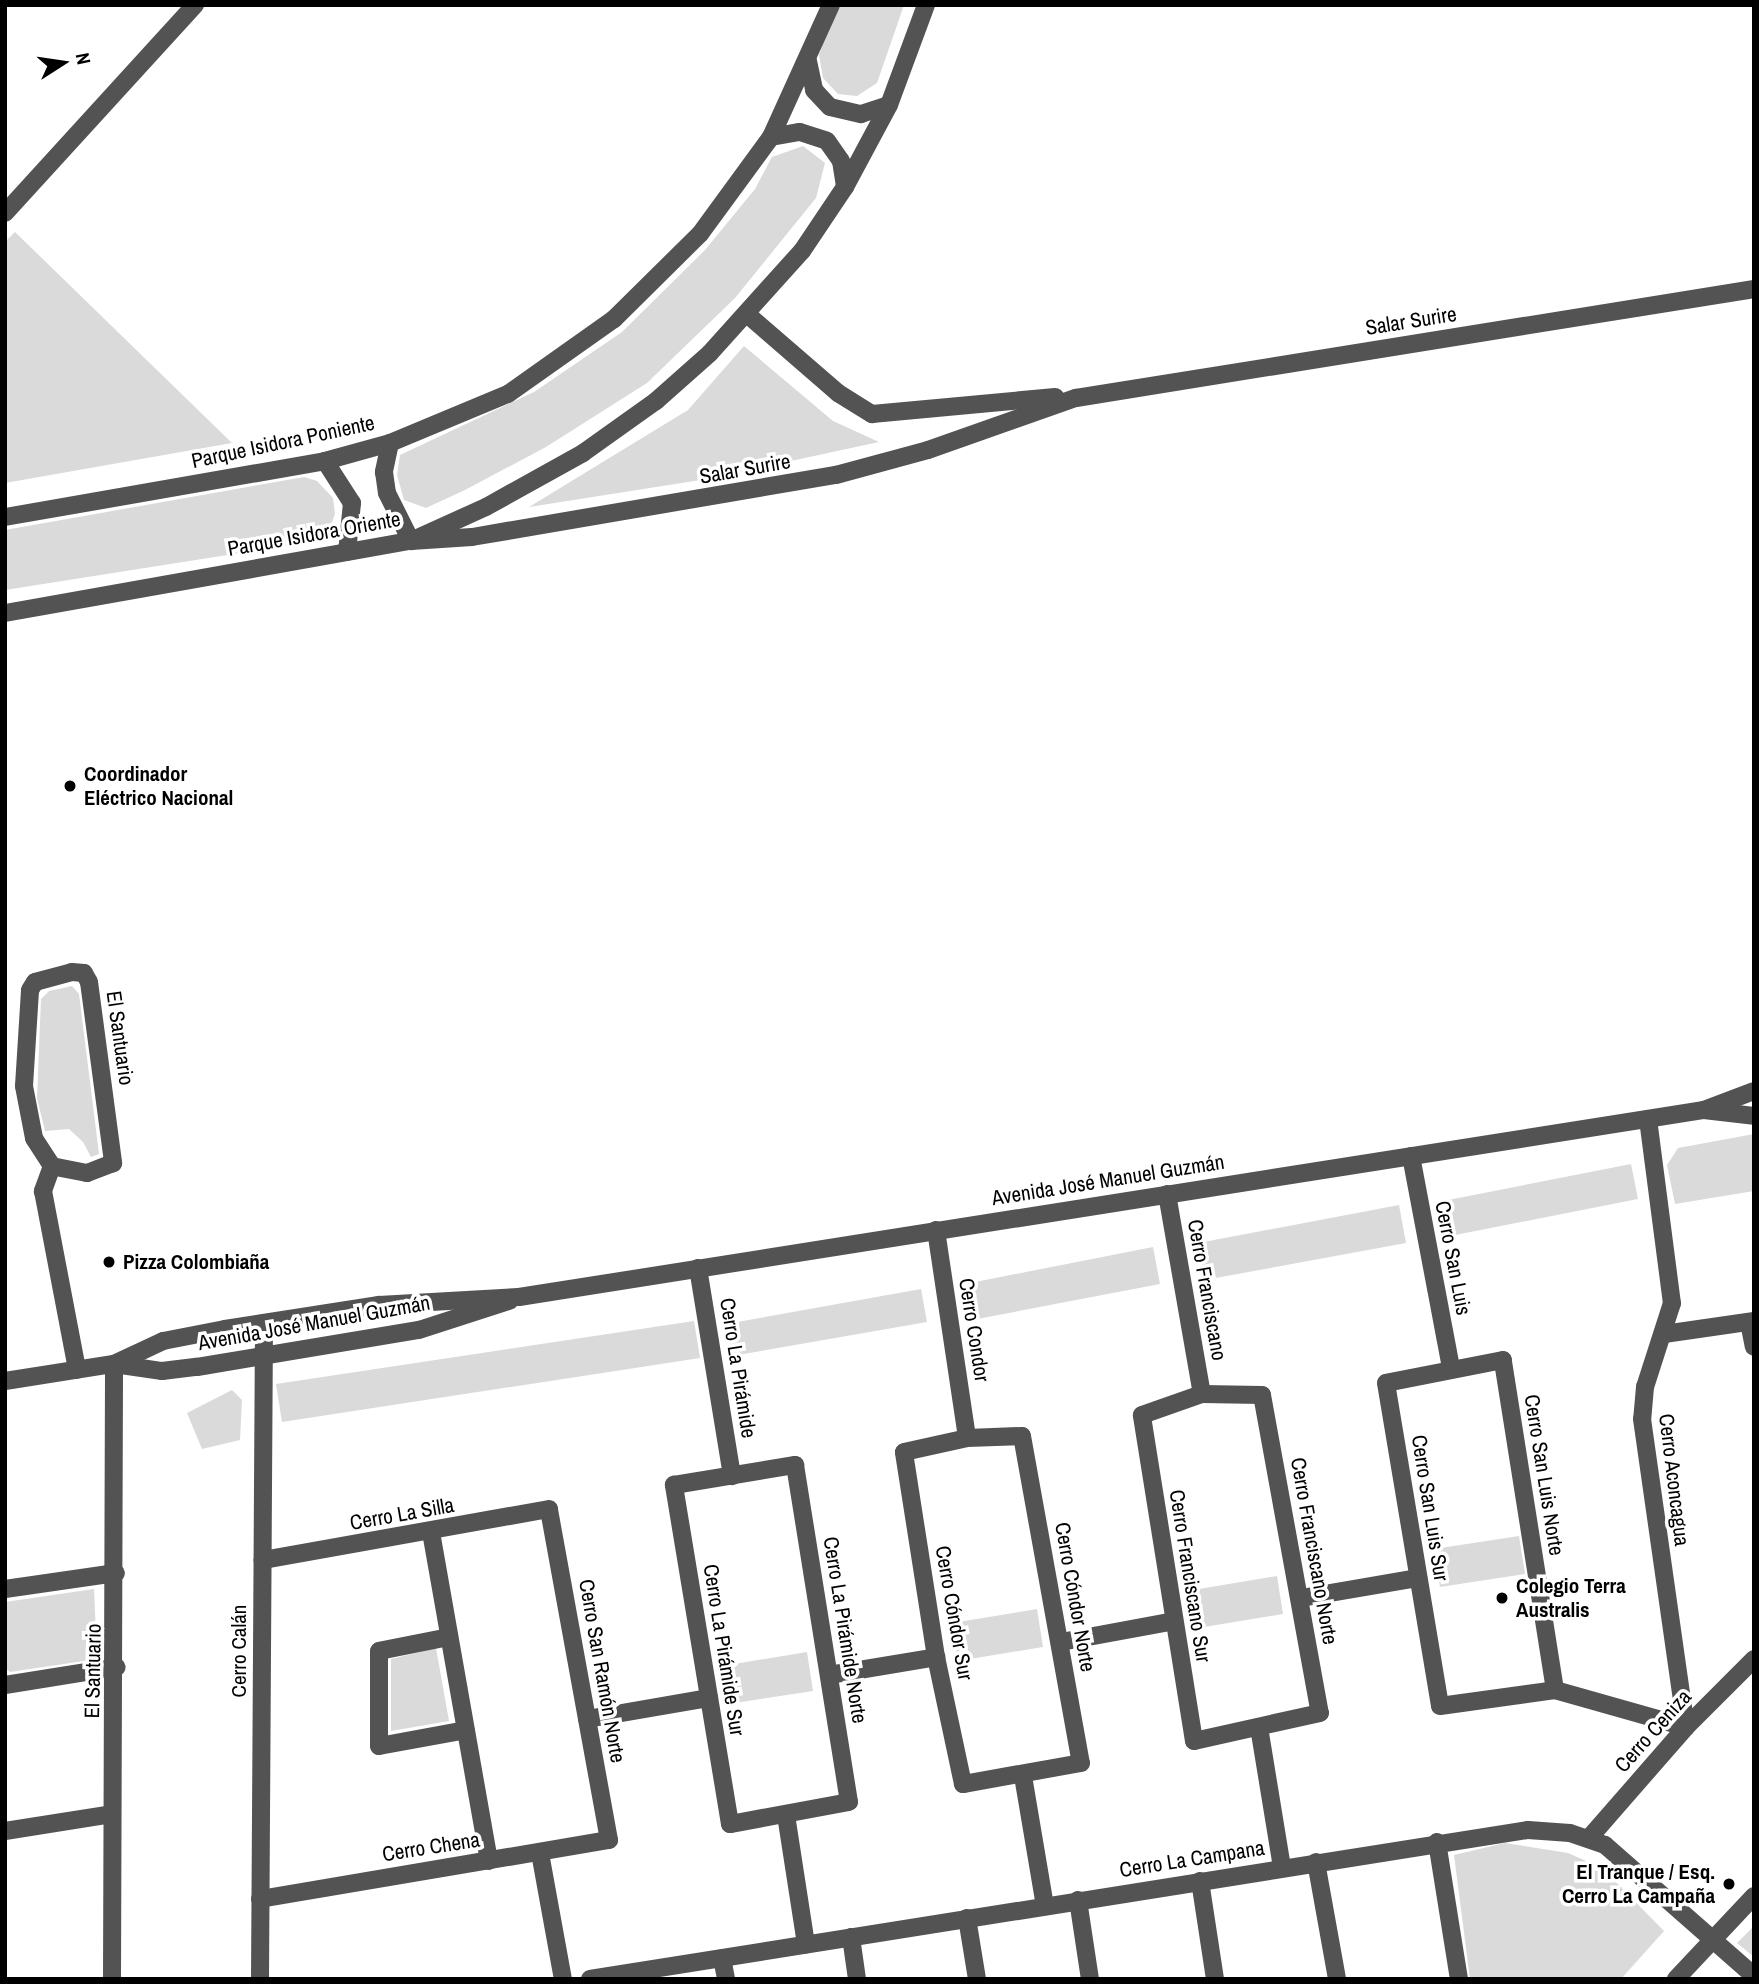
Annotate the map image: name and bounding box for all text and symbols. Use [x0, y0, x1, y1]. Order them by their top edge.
north arrow [28, 28, 98, 98]
text: N [70, 50, 97, 67]
street label: Salar Surire [1364, 301, 1458, 341]
street label: Parque Isidora Poniente [189, 410, 377, 474]
street label: Salar Surire [698, 449, 792, 489]
street label: Parque Isidora Oriente [226, 506, 402, 562]
place label: Coordinador Eléctrico Nacional [84, 761, 233, 811]
marker: Coordinador Eléctrico Nacional [62, 778, 78, 794]
street label: El Santuario [101, 989, 139, 1087]
street label: Avenida José Manuel Guzmán [990, 1149, 1226, 1211]
street label: Cerro San Luis [1430, 1199, 1476, 1317]
street label: Cerro Franciscano [1182, 1218, 1232, 1362]
place label: Pizza Colombiaña [123, 1249, 269, 1275]
marker: Pizza Colombiaña [101, 1254, 117, 1270]
street label: Cerro Condor [953, 1277, 995, 1383]
street label: Avenida José Manuel Guzmán [196, 1290, 432, 1356]
street label: Cerro La Pirámide [714, 1296, 762, 1440]
street label: Cerro San Luis Norte [1519, 1393, 1569, 1557]
street label: Cerro Aconcagua [1653, 1412, 1695, 1548]
street label: Cerro San Luis Sur [1406, 1433, 1454, 1583]
street label: Cerro Franciscano Norte [1285, 1456, 1343, 1646]
street label: Cerro Franciscano Sur [1164, 1488, 1216, 1664]
street label: Cerro La Silla [348, 1492, 456, 1536]
street label: Cerro Cóndor Norte [1049, 1520, 1101, 1674]
street label: Cerro La Pirámide Norte [818, 1535, 872, 1725]
street label: Cerro Cóndor Sur [930, 1544, 978, 1682]
street label: Cerro La Pirámide Sur [698, 1562, 750, 1738]
place label: Colegio Terra Australis [1516, 1573, 1626, 1623]
street label: Cerro San Ramón Norte [573, 1577, 631, 1765]
marker: Colegio Terra Australis [1494, 1590, 1510, 1606]
street label: Cerro Calán [226, 1605, 252, 1697]
street label: El Santuario [80, 1623, 106, 1719]
street label: Cerro Ceniza [1609, 1685, 1697, 1777]
street label: Cerro Chena [380, 1827, 482, 1867]
street label: Cerro La Campana [1118, 1835, 1266, 1883]
place label: El Tranque / Esq. Cerro La Campaña [1562, 1859, 1715, 1909]
marker: El Tranque / Esq. Cerro La Campaña [1721, 1876, 1737, 1892]

